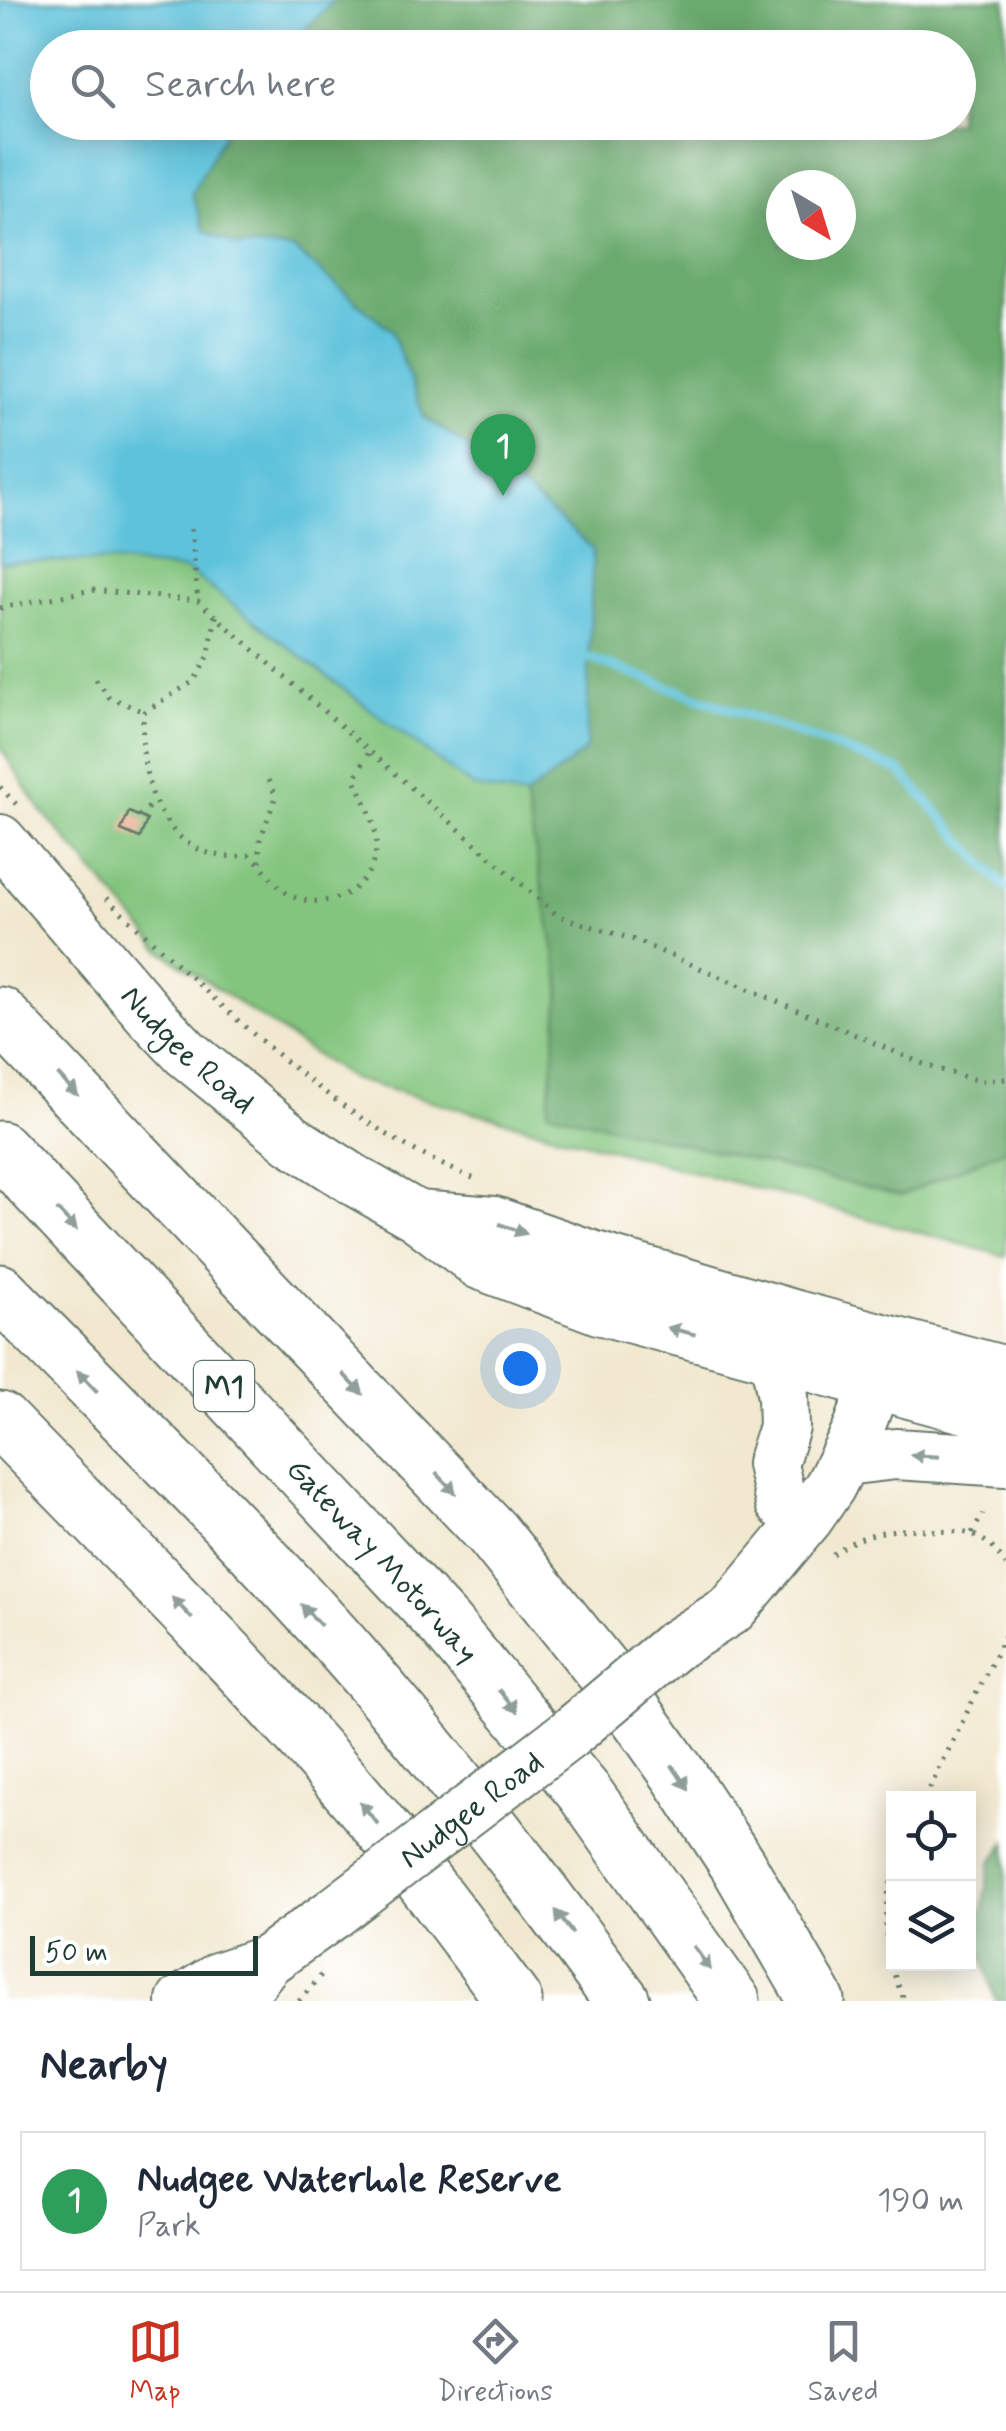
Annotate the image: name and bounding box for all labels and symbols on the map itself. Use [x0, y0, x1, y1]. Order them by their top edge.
north arrow [766, 170, 856, 260]
pin: 1 [470, 414, 536, 496]
street label: Nudgee Road [110, 977, 263, 1124]
one-way arrow [56, 1072, 79, 1096]
one-way arrow [55, 1208, 78, 1232]
one-way arrow [499, 1222, 529, 1237]
one-way arrow [665, 1323, 696, 1338]
your location [495, 1343, 546, 1394]
road number: M1 [194, 1361, 254, 1411]
one-way arrow [75, 1369, 99, 1393]
one-way arrow [341, 1372, 364, 1396]
one-way arrow [908, 1448, 940, 1464]
street label: Gateway Motorway [276, 1449, 487, 1673]
one-way arrow [434, 1471, 457, 1495]
one-way arrow [171, 1597, 194, 1621]
one-way arrow [301, 1603, 323, 1628]
one-way arrow [497, 1688, 518, 1713]
street label: Nudgee Road [391, 1742, 553, 1879]
one-way arrow [670, 1763, 688, 1790]
one-way arrow [359, 1800, 380, 1825]
one-way arrow [555, 1909, 575, 1935]
scale bar [30, 1931, 258, 1976]
one-way arrow [692, 1944, 711, 1971]

